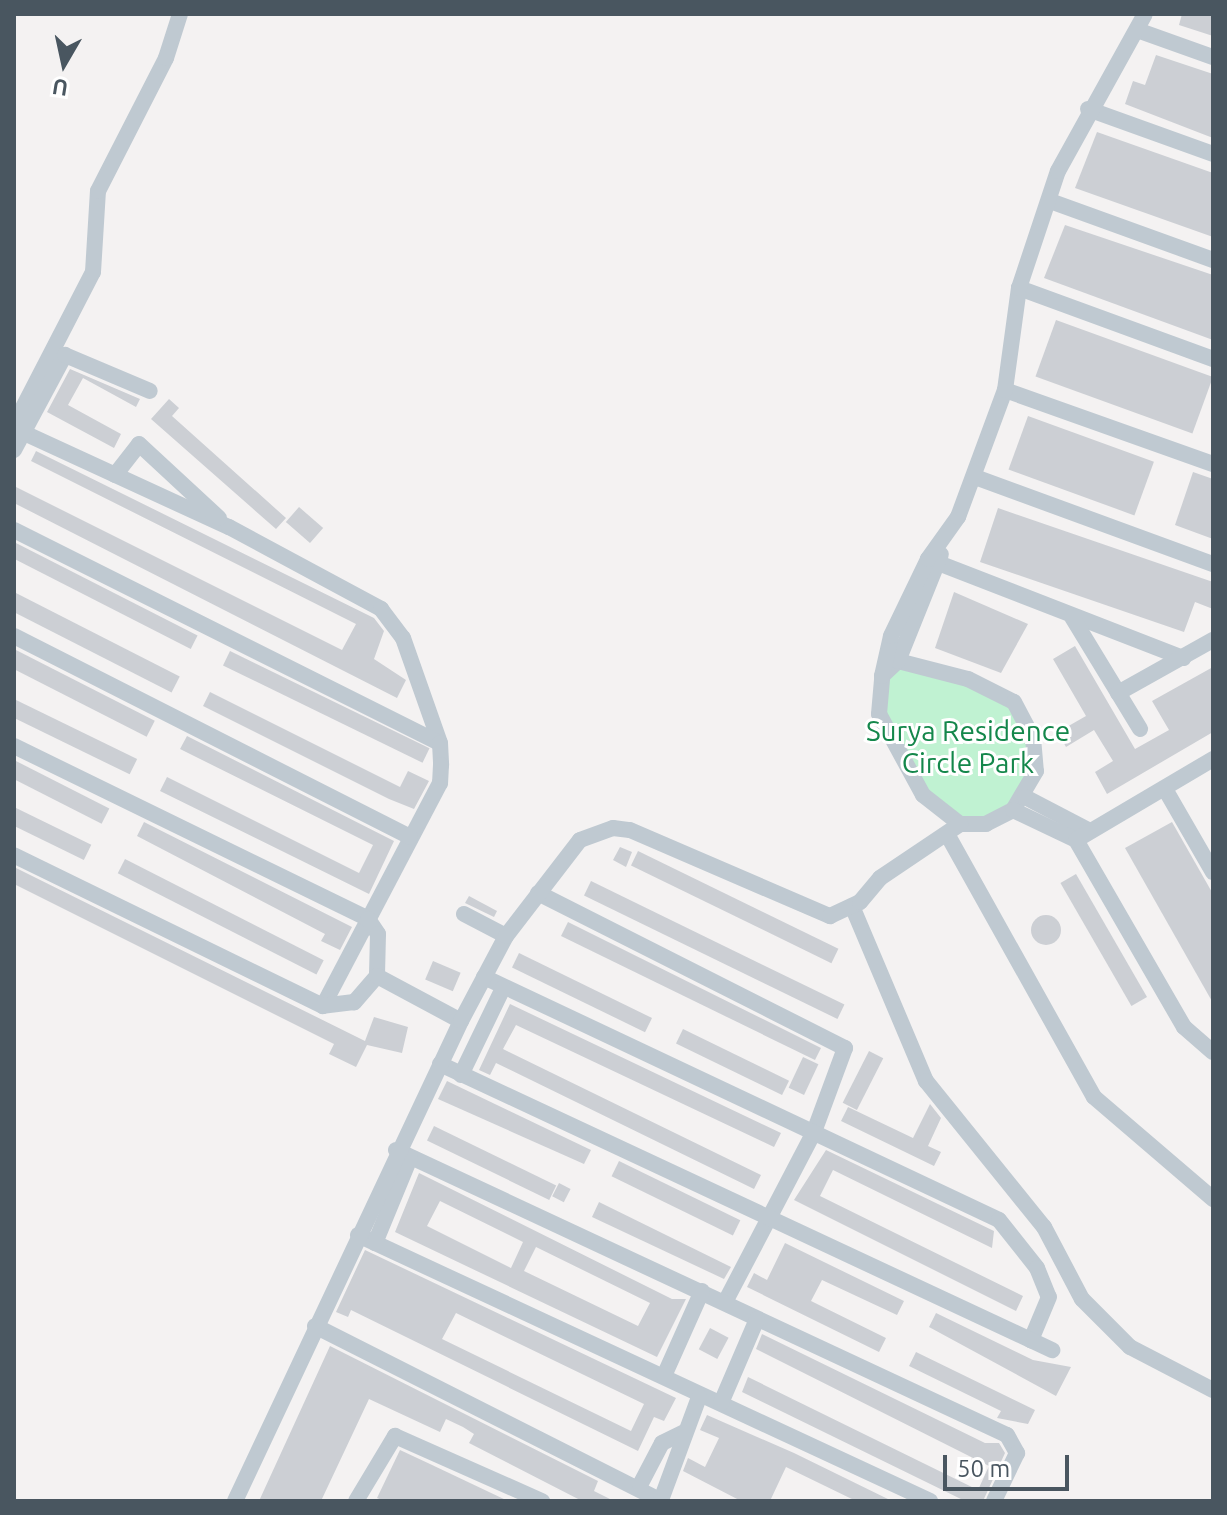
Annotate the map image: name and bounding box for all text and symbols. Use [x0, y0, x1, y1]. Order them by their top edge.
north arrow [24, 24, 104, 104]
text: U [51, 75, 70, 102]
park label: Surya Residence Circle Park [866, 714, 1070, 780]
scale bar [947, 1439, 1073, 1489]
text: 50 m [957, 1455, 1010, 1482]

